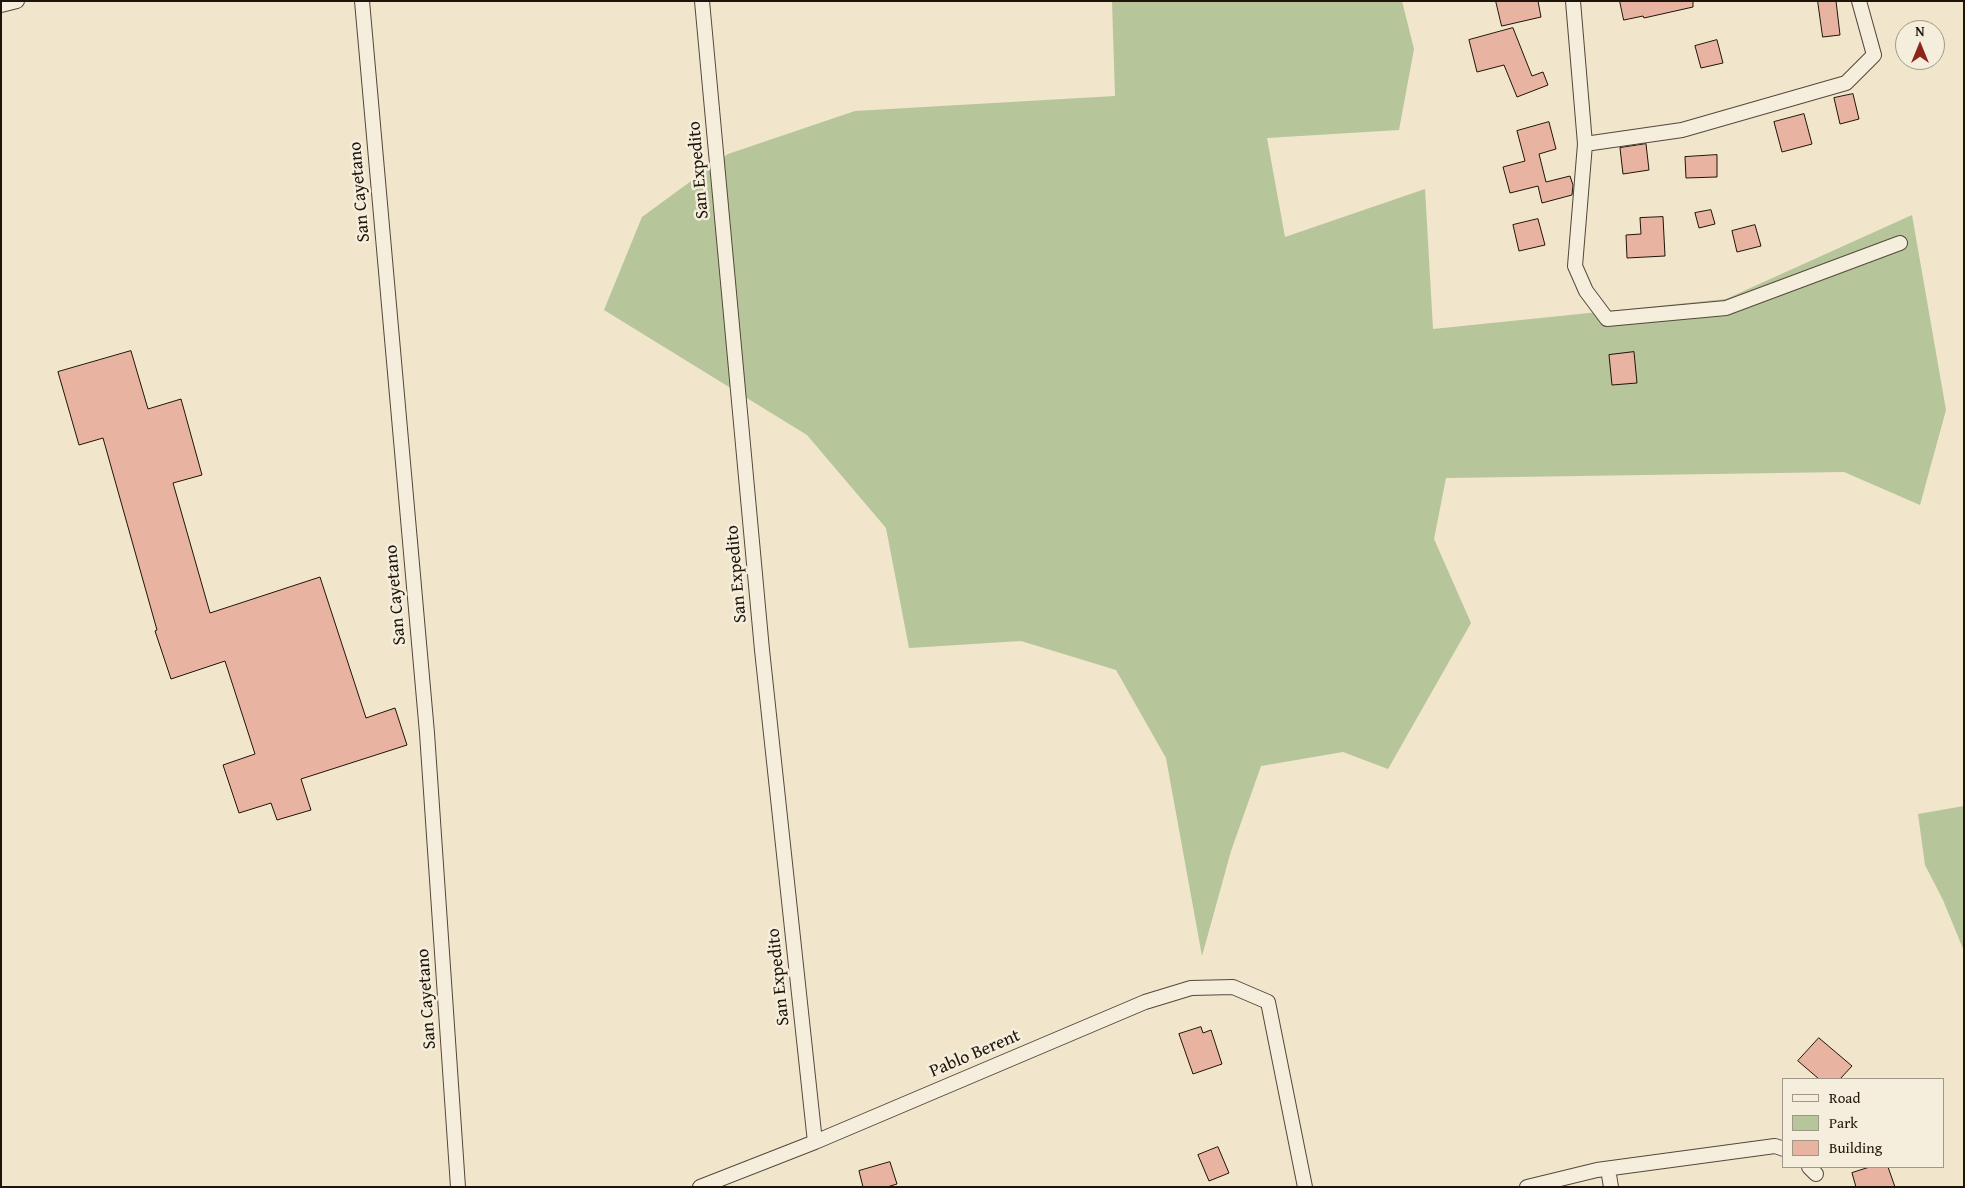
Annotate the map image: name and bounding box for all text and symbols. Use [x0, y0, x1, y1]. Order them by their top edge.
north arrow [1895, 20, 1945, 70]
text: N [1915, 21, 1925, 41]
street label: San Expedito [684, 120, 714, 220]
street label: San Cayetano [345, 141, 375, 243]
street label: San Expedito [722, 524, 752, 624]
street label: San Cayetano [381, 544, 411, 646]
street label: San Expedito [763, 927, 795, 1027]
street label: San Cayetano [413, 948, 441, 1050]
street label: Pablo Berent [926, 1025, 1024, 1083]
legend [1782, 1078, 1945, 1168]
text: Road [1829, 1087, 1860, 1108]
text: Park [1829, 1112, 1858, 1133]
text: Building [1829, 1137, 1882, 1158]

